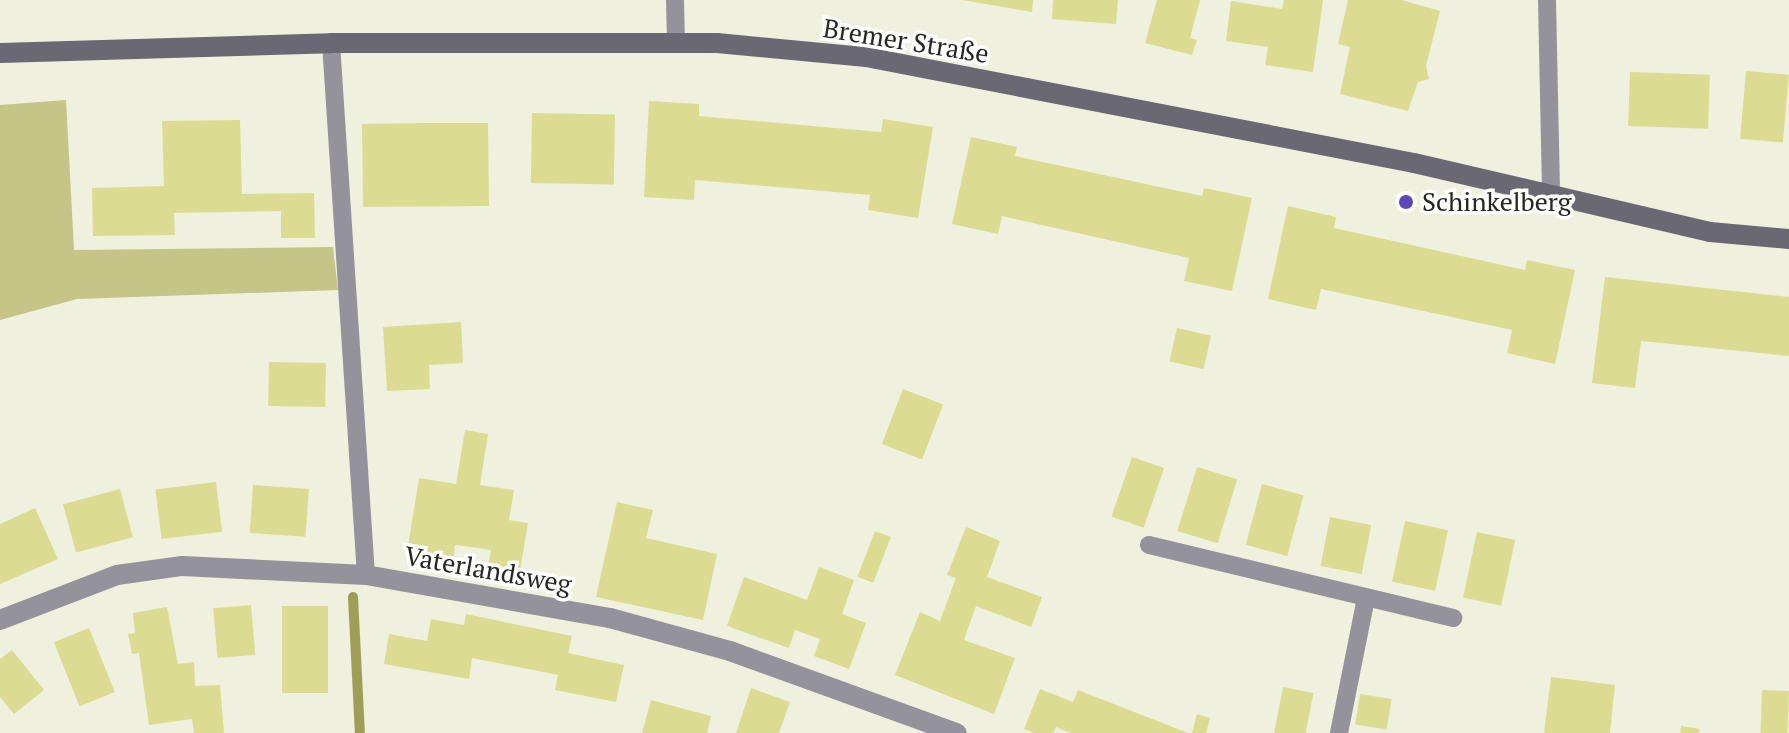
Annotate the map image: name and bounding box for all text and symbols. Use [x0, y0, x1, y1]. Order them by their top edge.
street label: Bremer Straße [821, 13, 991, 69]
place label: Schinkelberg [1422, 186, 1571, 218]
marker: Schinkelberg [1397, 193, 1415, 211]
street label: Vaterlandsweg [402, 540, 574, 600]

